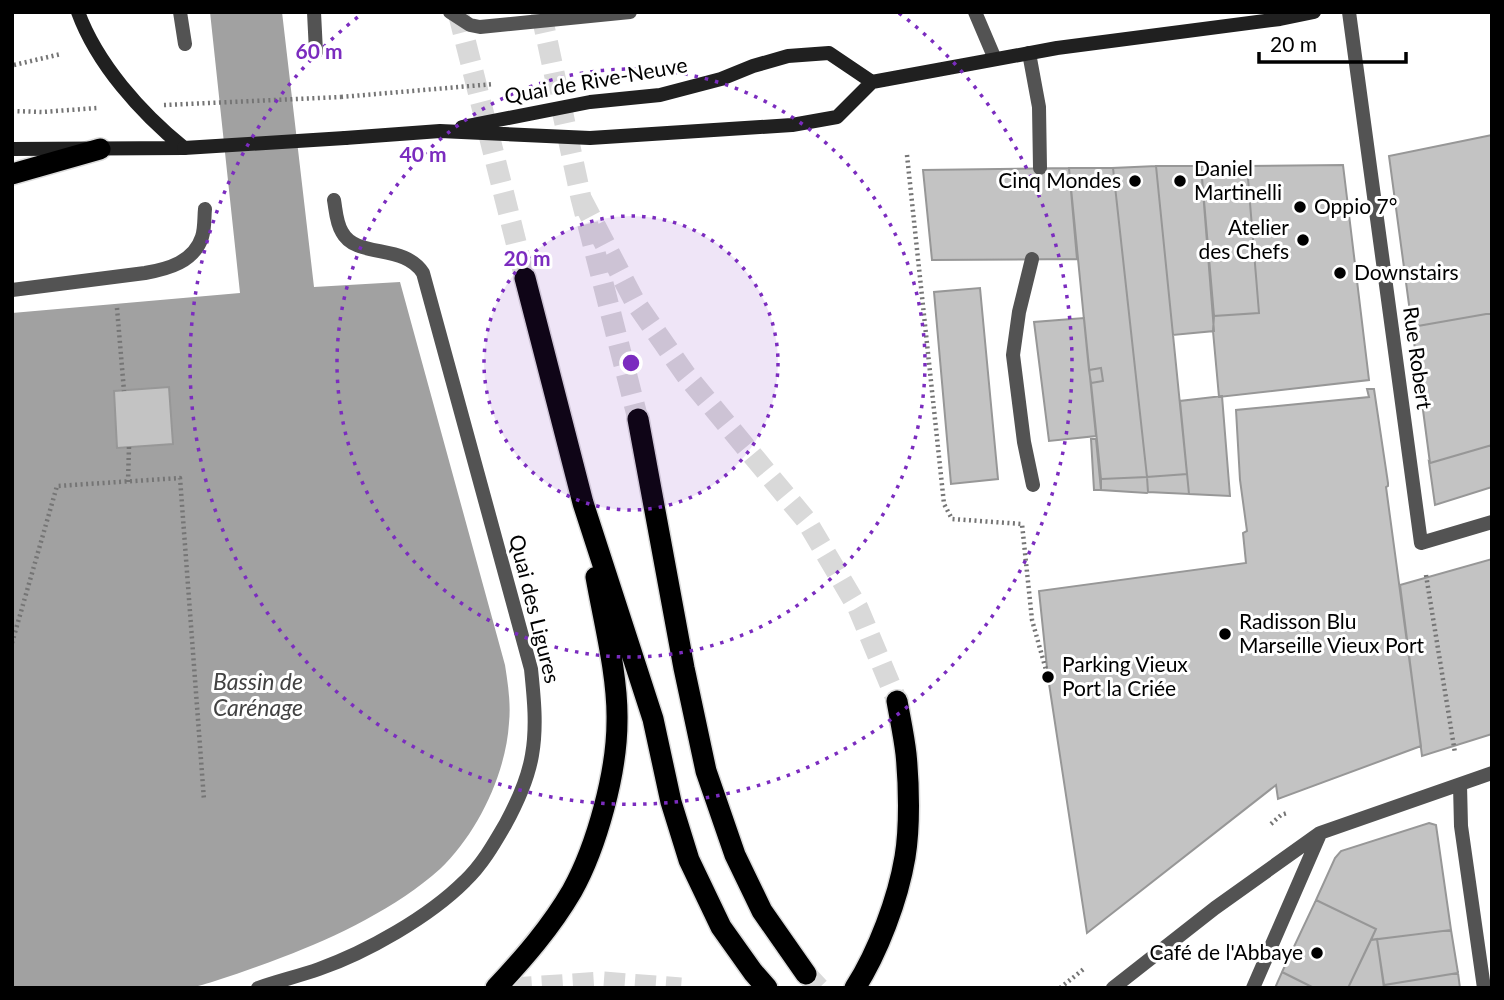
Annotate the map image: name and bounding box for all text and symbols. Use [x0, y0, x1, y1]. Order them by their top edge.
scale bar [1259, 21, 1406, 65]
text: 20 m [1270, 31, 1317, 56]
text: 60 m [295, 38, 343, 63]
street label: Quai de Rive-Neuve [502, 51, 689, 108]
text: 40 m [399, 141, 447, 166]
place label: Daniel Martinelli [1194, 155, 1282, 204]
place label: Cinq Mondes [998, 167, 1121, 192]
marker: Cinq Mondes [1127, 173, 1143, 189]
marker: Daniel Martinelli [1172, 173, 1188, 189]
place label: Oppio 7° [1314, 193, 1397, 218]
marker: Oppio 7° [1292, 199, 1308, 215]
place label: Atelier des Chefs [1199, 214, 1289, 263]
marker: Atelier des Chefs [1295, 232, 1311, 248]
text: 20 m [503, 245, 551, 270]
place label: Downstairs [1354, 259, 1459, 284]
marker: Downstairs [1332, 265, 1348, 281]
street label: Rue Robert [1399, 305, 1438, 411]
centre of rings [619, 351, 643, 375]
street label: Quai des Ligures [505, 532, 566, 686]
place label: Radisson Blu Marseille Vieux Port [1239, 608, 1425, 657]
marker: Radisson Blu Marseille Vieux Port [1217, 626, 1233, 642]
place label: Parking Vieux Port la Criée [1062, 651, 1188, 700]
water label: Bassin de Carénage [213, 667, 303, 721]
marker: Parking Vieux Port la Criée [1040, 669, 1056, 685]
place label: Café de l'Abbaye [1149, 939, 1303, 964]
marker: Café de l'Abbaye [1309, 945, 1325, 961]

